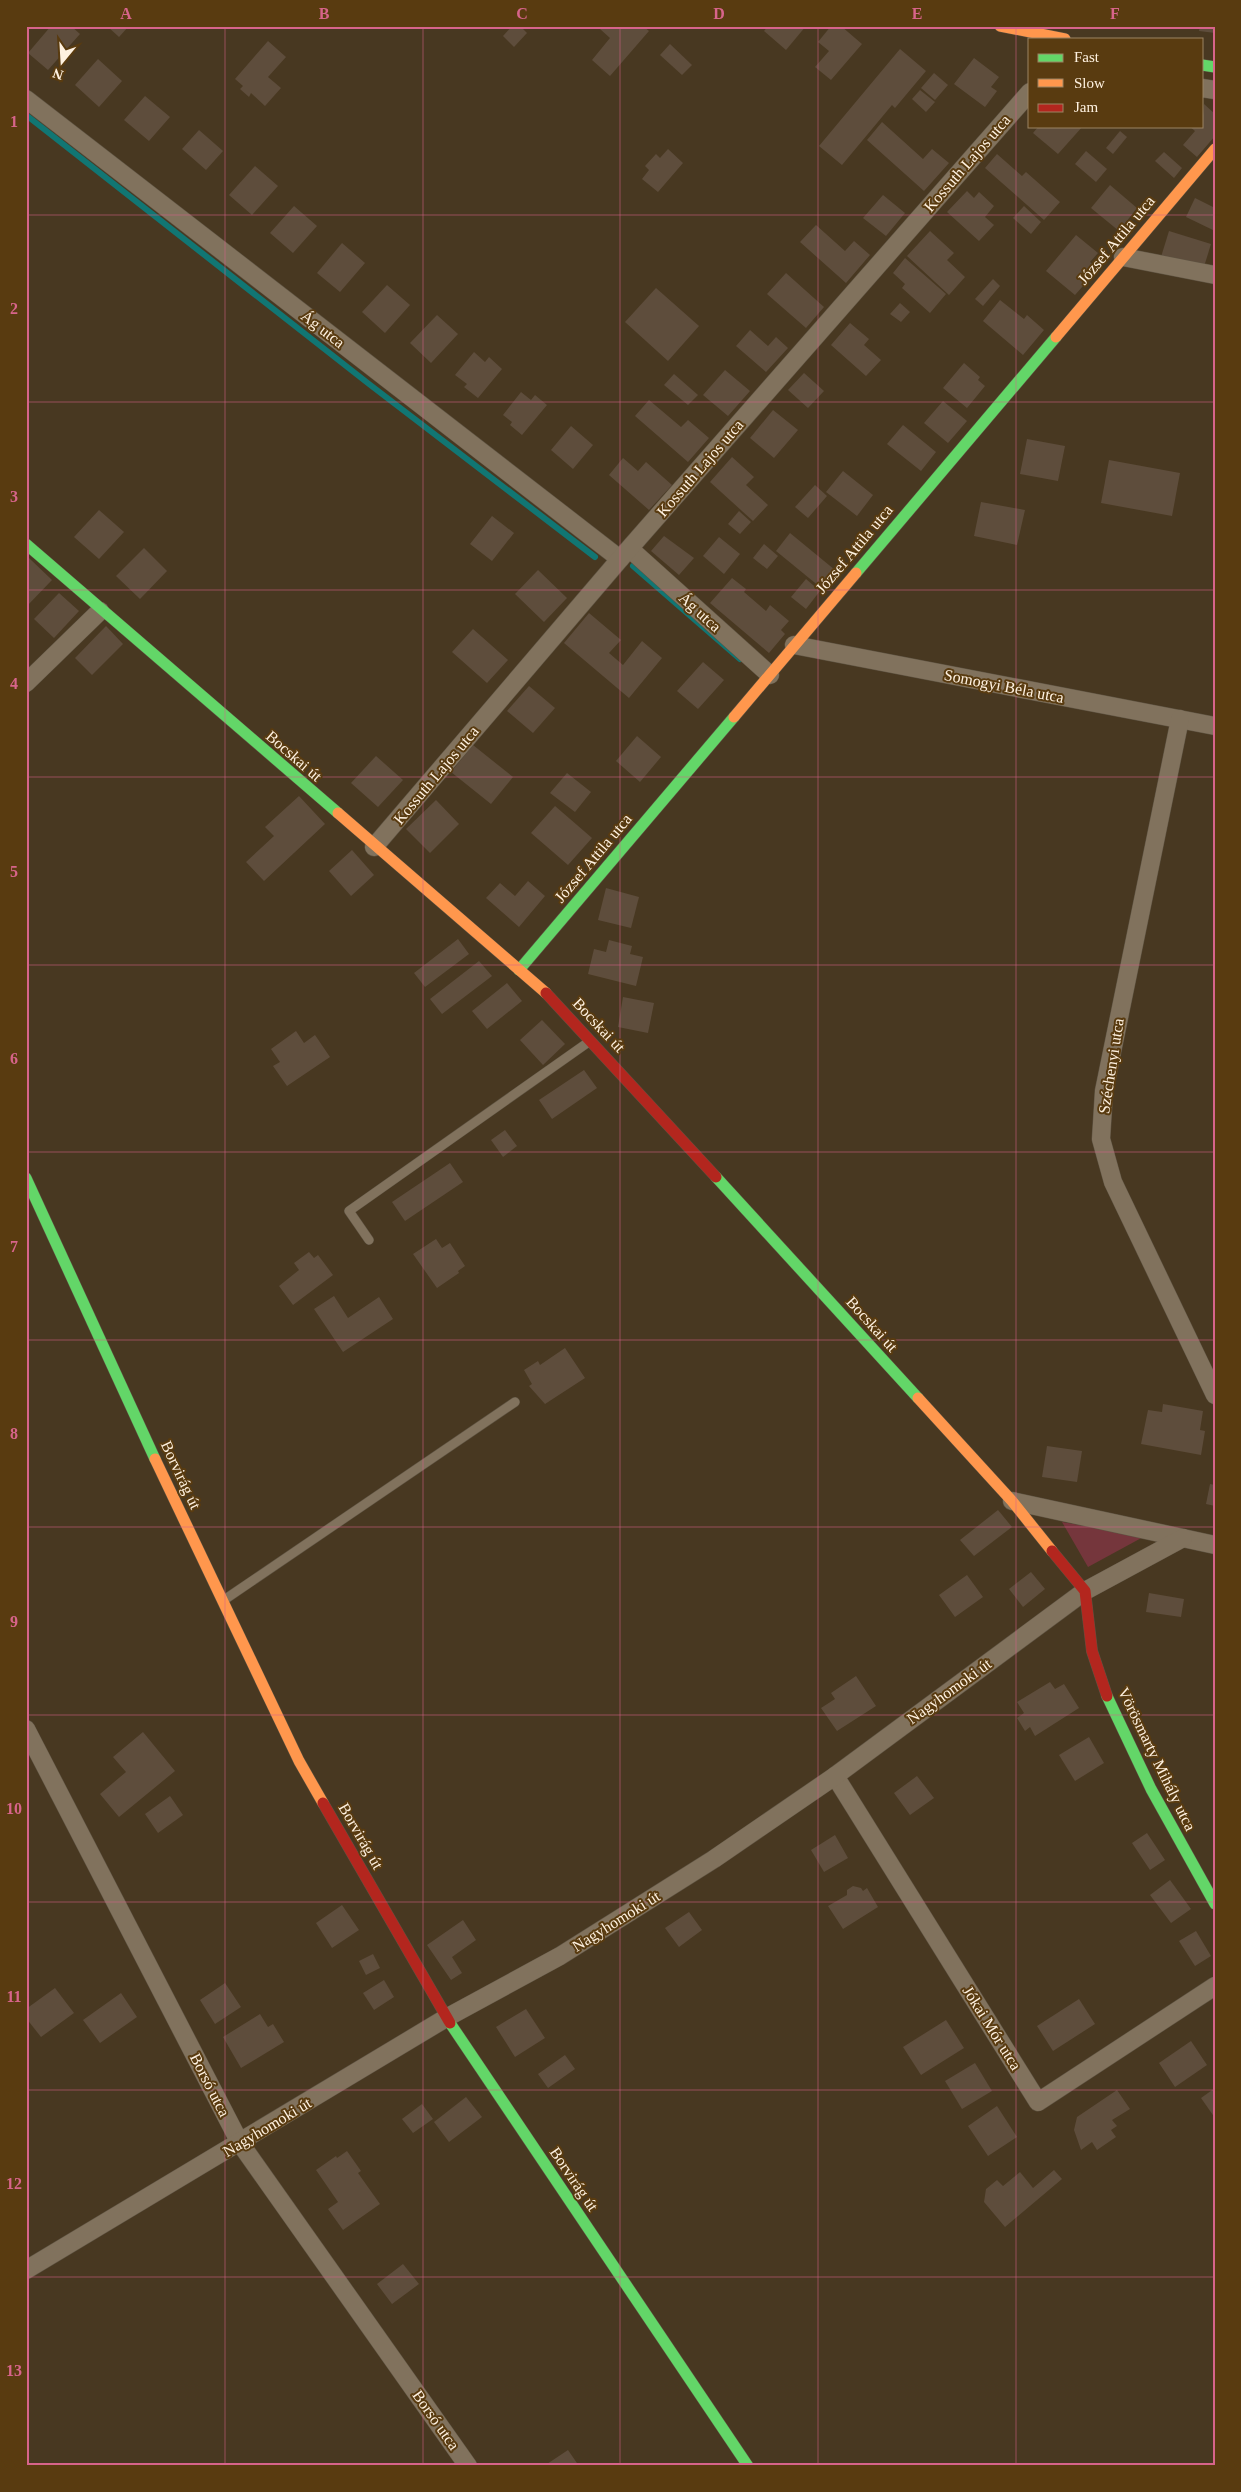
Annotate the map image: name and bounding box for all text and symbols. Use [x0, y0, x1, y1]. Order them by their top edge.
text: A [120, 5, 132, 22]
text: B [319, 5, 330, 22]
text: C [516, 5, 528, 22]
text: D [713, 5, 725, 22]
text: E [912, 5, 922, 22]
text: F [1110, 5, 1120, 22]
north arrow [38, 38, 88, 88]
legend [1028, 38, 1204, 128]
text: Fast [1074, 49, 1100, 65]
text: N [51, 65, 65, 83]
text: Slow [1074, 75, 1105, 91]
text: Jam [1074, 99, 1098, 115]
street label: Kossuth Lajos utca [920, 111, 1014, 216]
text: 1 [10, 113, 18, 130]
street label: József Attila utca [1074, 192, 1158, 288]
text: 2 [10, 300, 18, 317]
street label: Ág utca [297, 306, 349, 352]
street label: Kossuth Lajos utca [653, 416, 747, 521]
text: 3 [10, 488, 18, 505]
street label: József Attila utca [812, 501, 896, 597]
street label: Ág utca [675, 588, 725, 636]
street label: Somogyi Béla utca [942, 666, 1065, 707]
text: 4 [10, 675, 18, 692]
street label: Kossuth Lajos utca [390, 723, 483, 828]
street label: Bocskai út [263, 727, 326, 785]
street label: József Attila utca [551, 810, 635, 906]
text: 5 [10, 863, 18, 880]
street label: Bocskai út [570, 994, 629, 1056]
street label: Széchenyi utca [1095, 1017, 1128, 1115]
text: 6 [10, 1050, 18, 1067]
text: 7 [10, 1238, 18, 1255]
street label: Bocskai út [843, 1293, 901, 1355]
text: 8 [10, 1425, 18, 1442]
street label: Borvirág út [157, 1438, 204, 1513]
text: 9 [10, 1613, 18, 1630]
street label: Nagyhomoki út [904, 1654, 995, 1728]
street label: Vörösmarty Mihály utca [1114, 1685, 1199, 1834]
text: 10 [6, 1800, 22, 1817]
street label: Borvirág út [334, 1800, 387, 1873]
street label: Nagyhomoki út [569, 1887, 664, 1956]
street label: Jókai Mór utca [959, 1983, 1025, 2073]
text: 11 [6, 1988, 22, 2005]
street label: Borsó utca [187, 2050, 233, 2120]
street label: Nagyhomoki út [220, 2094, 315, 2161]
street label: Borvirág út [546, 2144, 602, 2215]
text: 12 [6, 2175, 22, 2192]
text: 13 [6, 2362, 22, 2379]
street label: Borsó utca [409, 2387, 463, 2453]

